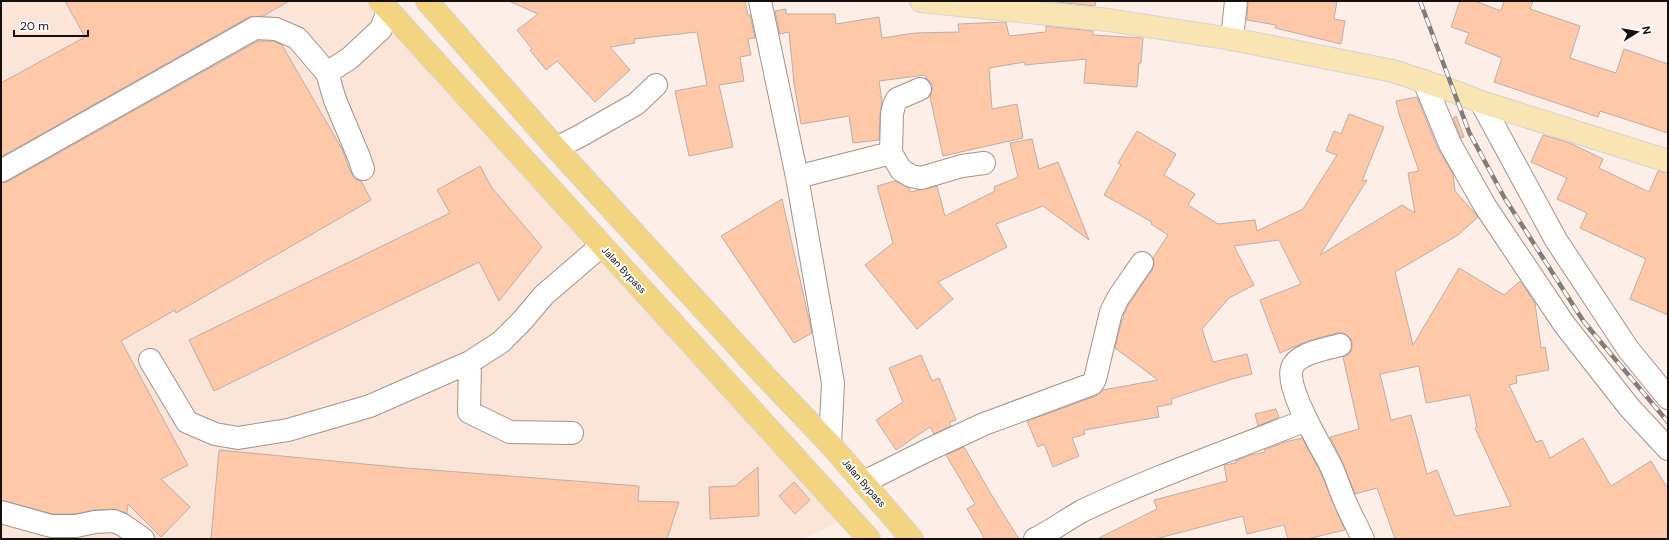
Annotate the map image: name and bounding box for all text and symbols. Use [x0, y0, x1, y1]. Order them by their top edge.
scale bar [14, 12, 88, 38]
north arrow [1617, 12, 1657, 52]
text: 20 m [20, 18, 49, 34]
text: N [1639, 25, 1654, 35]
street label: Jalan Bypass [599, 244, 649, 296]
street label: Jalan Bypass [839, 456, 889, 510]

